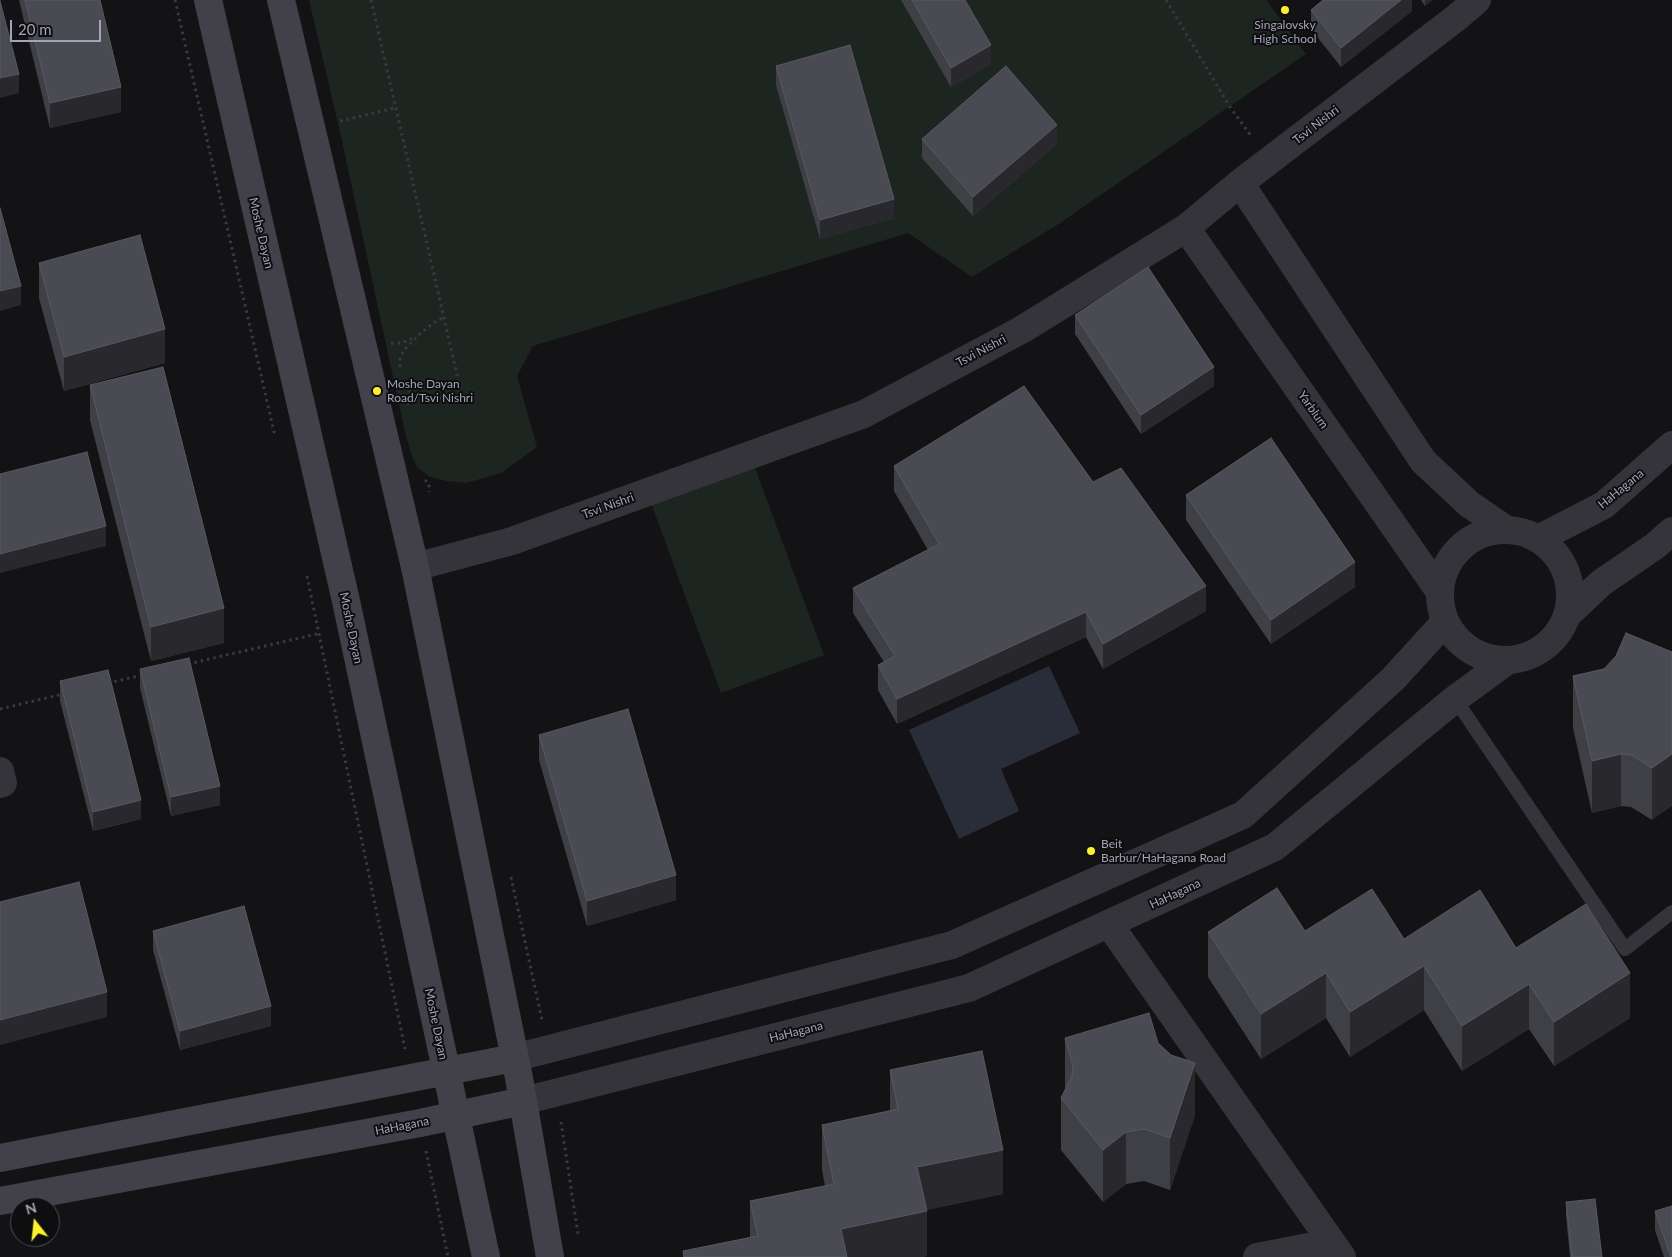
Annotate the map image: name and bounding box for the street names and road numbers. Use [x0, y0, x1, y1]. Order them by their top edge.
street label: Tsvi Nishri [1290, 103, 1342, 147]
street label: Moshe Dayan [246, 196, 276, 270]
street label: Tsvi Nishri [954, 332, 1008, 370]
street label: Yarblum [1295, 388, 1331, 432]
street label: HaHagana [1595, 466, 1647, 512]
street label: Tsvi Nishri [580, 490, 636, 522]
street label: Moshe Dayan [336, 591, 366, 665]
street label: HaHagana [1147, 876, 1203, 912]
street label: Moshe Dayan [421, 987, 451, 1061]
street label: HaHagana [768, 1018, 824, 1046]
street label: HaHagana [374, 1114, 430, 1138]

